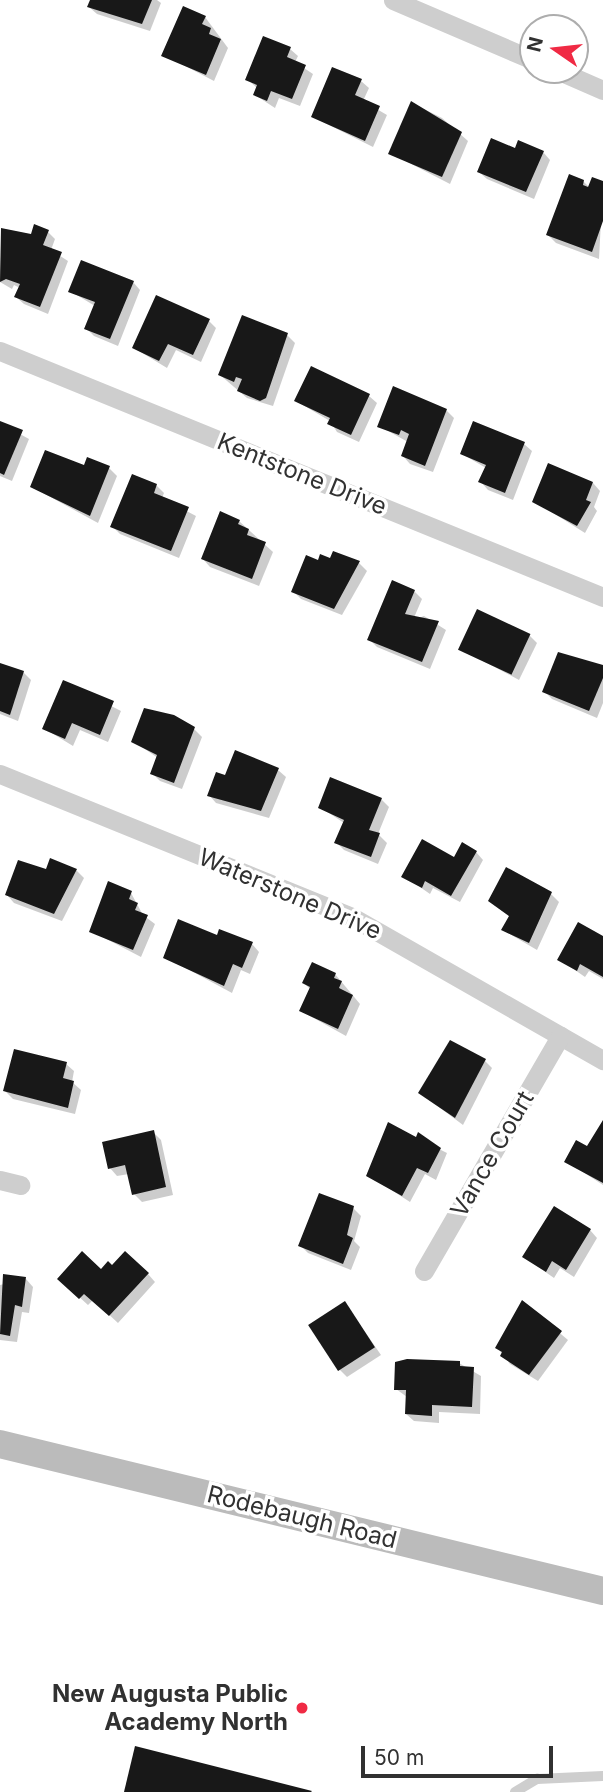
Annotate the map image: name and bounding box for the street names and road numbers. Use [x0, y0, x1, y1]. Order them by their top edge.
street label: Kentstone Drive [213, 427, 391, 521]
street label: Waterstone Drive [194, 843, 386, 945]
street label: Vance Court [444, 1086, 540, 1222]
street label: Rodebaugh Road [204, 1480, 400, 1554]

